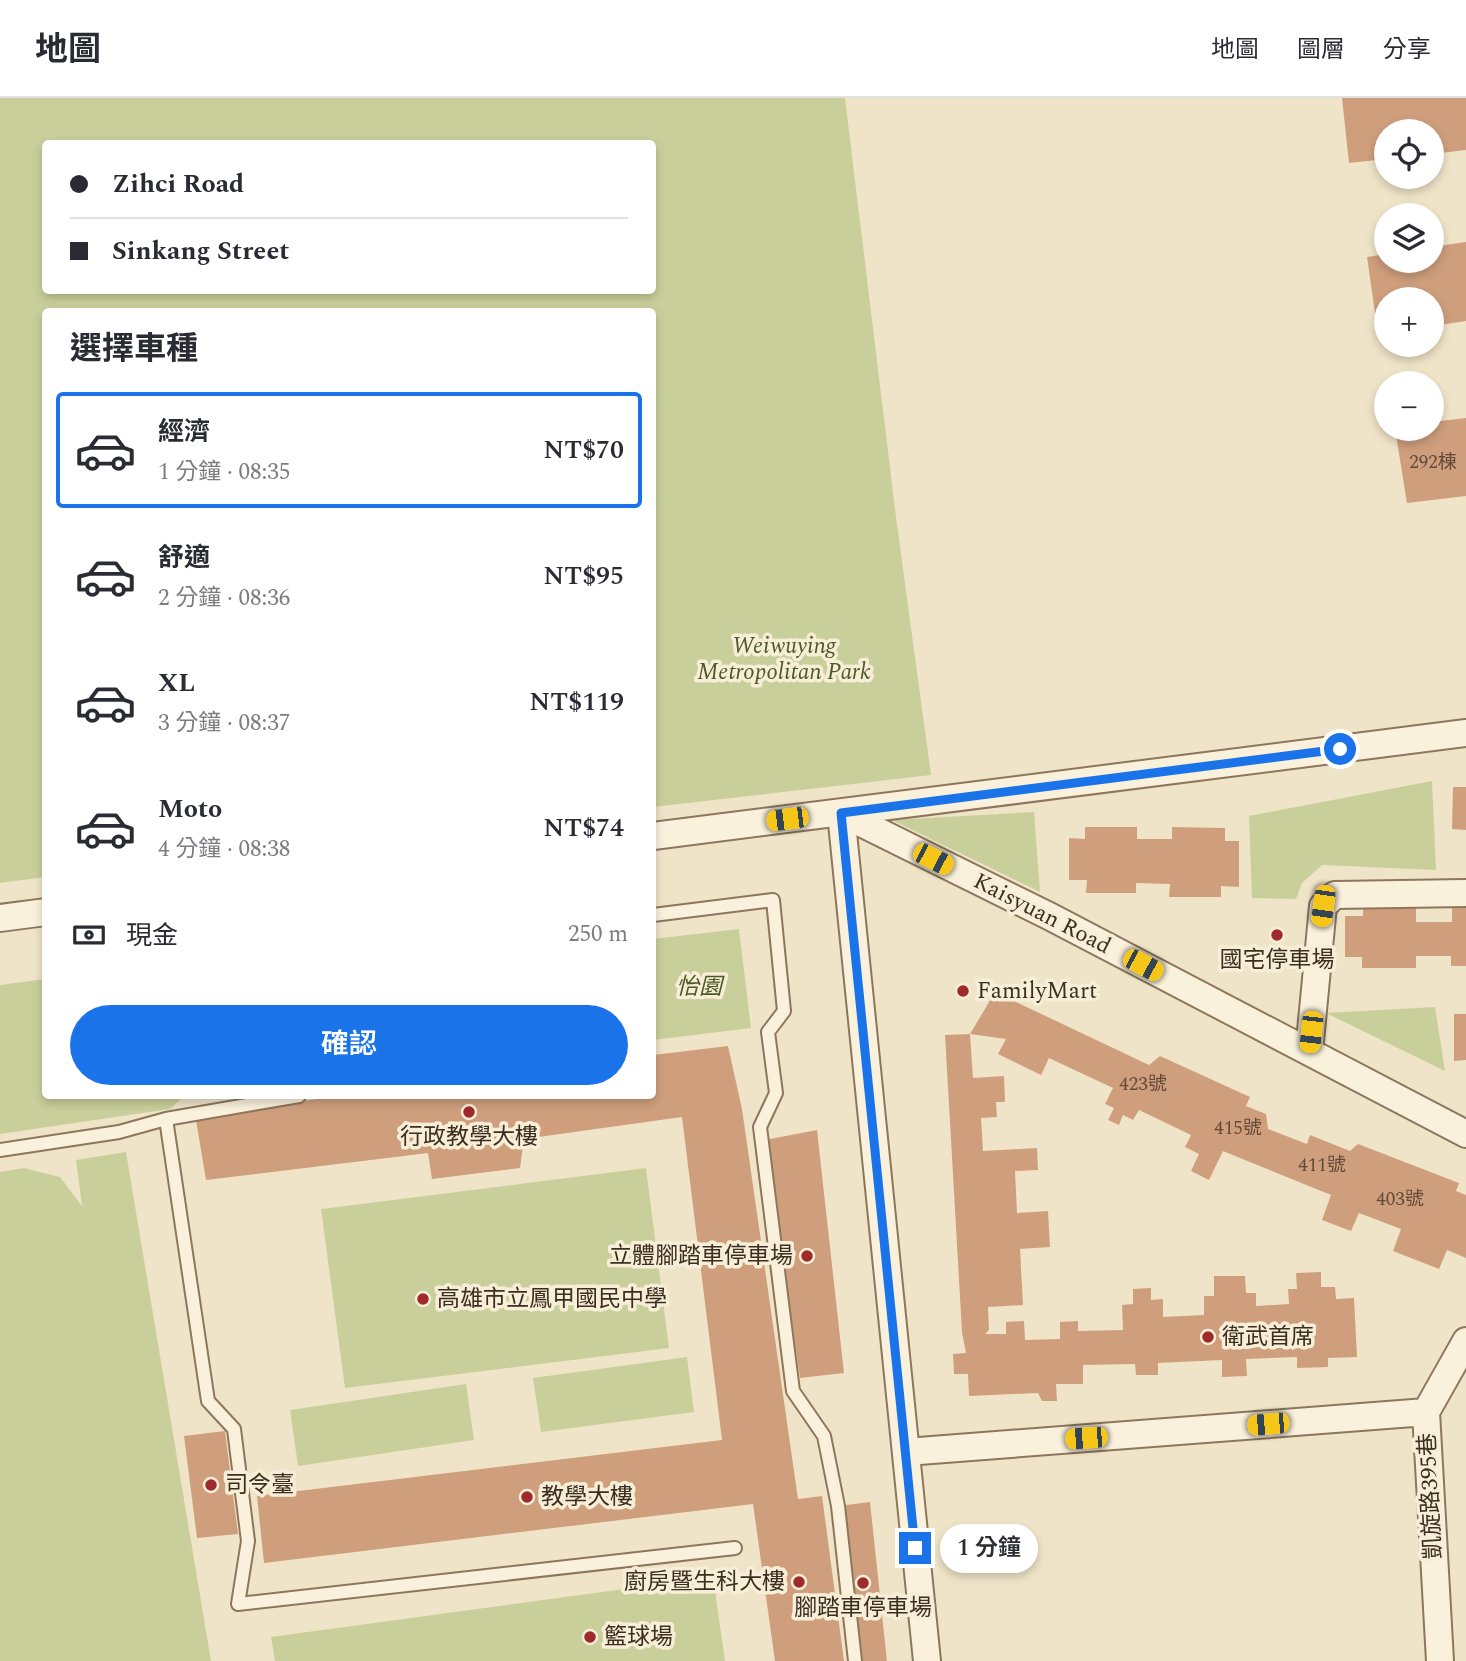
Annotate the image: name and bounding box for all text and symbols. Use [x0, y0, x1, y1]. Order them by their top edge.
text: 地圖 [35, 25, 101, 75]
text: 地圖 [1211, 32, 1259, 68]
text: 圖層 [1297, 32, 1345, 68]
text: 分享 [1383, 32, 1431, 68]
map controls [1374, 119, 1444, 441]
button: locate [1374, 119, 1444, 189]
text: Zihci Road [112, 164, 244, 204]
button: layers [1374, 203, 1444, 273]
text: Sinkang Street [112, 231, 289, 271]
button: + [1374, 287, 1444, 357]
text: 選擇車種 [70, 325, 198, 374]
button: − [1374, 371, 1444, 441]
text: 經濟 [158, 412, 210, 452]
icon: car [74, 419, 137, 482]
text: NT$70 [543, 430, 624, 470]
house number: 292棟 [1409, 448, 1457, 477]
text: 1 分鐘 · 08:35 [158, 455, 290, 490]
text: 舒適 [158, 538, 210, 578]
icon: car [74, 545, 137, 608]
text: NT$95 [543, 556, 624, 596]
text: 2 分鐘 · 08:36 [158, 581, 290, 616]
park label: Weiwuying Metropolitan Park [697, 629, 871, 690]
text: XL [158, 663, 195, 703]
icon: car [74, 671, 137, 734]
text: NT$119 [529, 682, 624, 722]
text: 3 分鐘 · 08:37 [158, 706, 290, 741]
route start [1324, 733, 1356, 765]
text: Moto [158, 789, 222, 829]
icon: car [74, 797, 137, 860]
car [765, 806, 810, 832]
text: NT$74 [543, 808, 624, 848]
text: 4 分鐘 · 08:38 [158, 832, 290, 867]
car [910, 840, 957, 878]
street label: Kaisyuan Road [967, 864, 1117, 964]
car [1310, 884, 1337, 928]
icon: cash [70, 916, 108, 954]
text: 現金 [126, 916, 178, 956]
text: 250 m [568, 917, 628, 952]
marker: 國宅停車場 [1269, 927, 1285, 943]
place label: 國宅停車場 [1220, 943, 1335, 978]
car [1120, 946, 1167, 984]
park label: 怡園 [676, 970, 725, 1005]
place label: FamilyMart [977, 974, 1097, 1009]
marker: FamilyMart [955, 983, 971, 999]
button: 確認 [70, 1005, 628, 1085]
car [1299, 1010, 1324, 1054]
house number: 423號 [1119, 1070, 1167, 1099]
marker: 行政教學大樓 [461, 1104, 477, 1120]
house number: 415號 [1214, 1114, 1262, 1143]
place label: 行政教學大樓 [400, 1120, 538, 1155]
house number: 411號 [1298, 1151, 1346, 1180]
house number: 403號 [1376, 1185, 1424, 1214]
place label: 立體腳踏車停車場 [609, 1239, 793, 1274]
marker: 立體腳踏車停車場 [799, 1248, 815, 1264]
place label: 高雄市立鳳甲國民中學 [437, 1282, 667, 1317]
marker: 高雄市立鳳甲國民中學 [415, 1291, 431, 1307]
place label: 衛武首席 [1222, 1320, 1314, 1355]
marker: 衛武首席 [1200, 1329, 1216, 1345]
car [1247, 1412, 1290, 1436]
car [1065, 1426, 1108, 1450]
street label: 凱旋路395巷 [1410, 1432, 1452, 1560]
place label: 司令臺 [225, 1468, 294, 1503]
marker: 司令臺 [203, 1477, 219, 1493]
place label: 教學大樓 [541, 1480, 633, 1515]
marker: 教學大樓 [519, 1489, 535, 1505]
callout: 1 分鐘 [940, 1524, 1038, 1572]
text: 1 分鐘 [957, 1531, 1021, 1566]
route end [899, 1532, 931, 1564]
place label: 廚房暨生科大樓 [624, 1565, 785, 1600]
marker: 廚房暨生科大樓 [791, 1574, 807, 1590]
marker: 腳踏車停車場 [855, 1575, 871, 1591]
place label: 腳踏車停車場 [794, 1591, 932, 1626]
place label: 籃球場 [604, 1620, 673, 1655]
marker: 籃球場 [582, 1629, 598, 1645]

